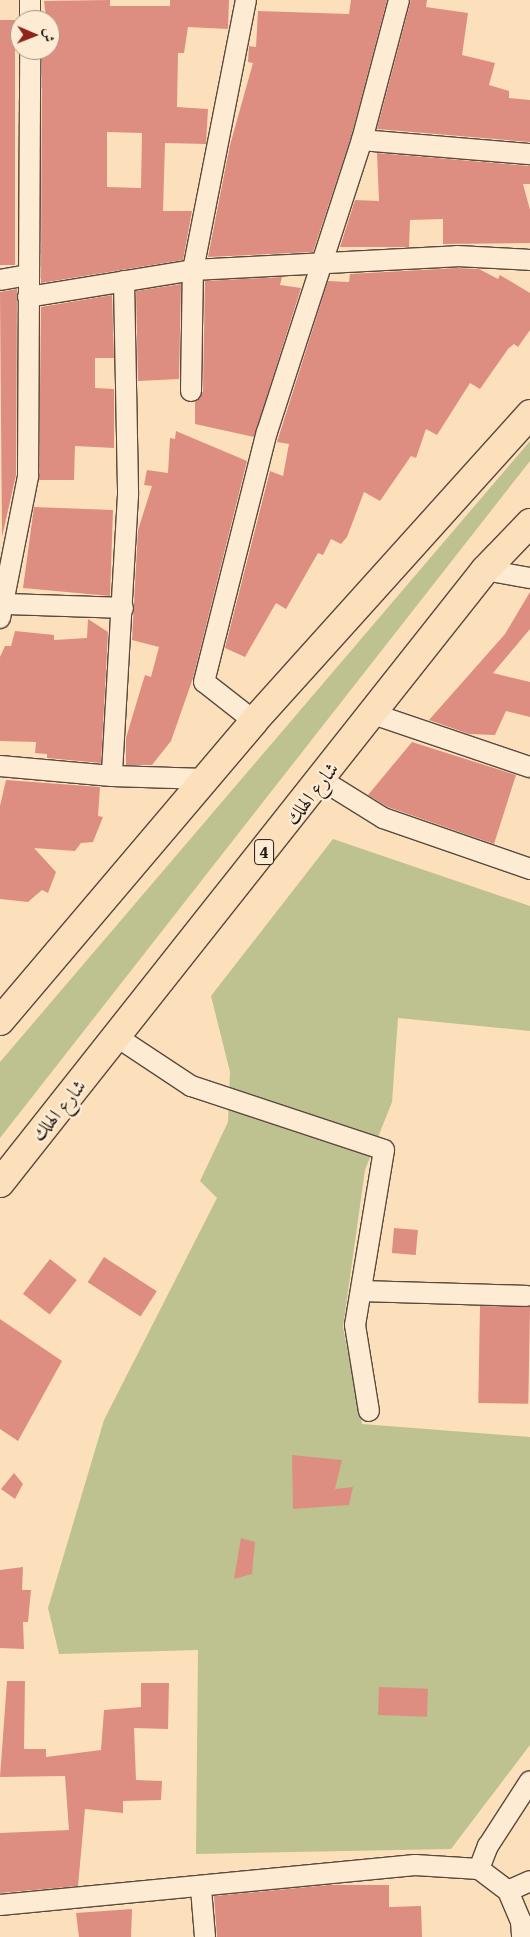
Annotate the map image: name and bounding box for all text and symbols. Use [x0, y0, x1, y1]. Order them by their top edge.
north arrow [10, 10, 60, 60]
text: ش [39, 28, 59, 42]
street label: شارع الهلك [279, 757, 343, 829]
road number: 4 [254, 836, 274, 869]
street label: شارع الهلك [26, 1074, 90, 1146]

